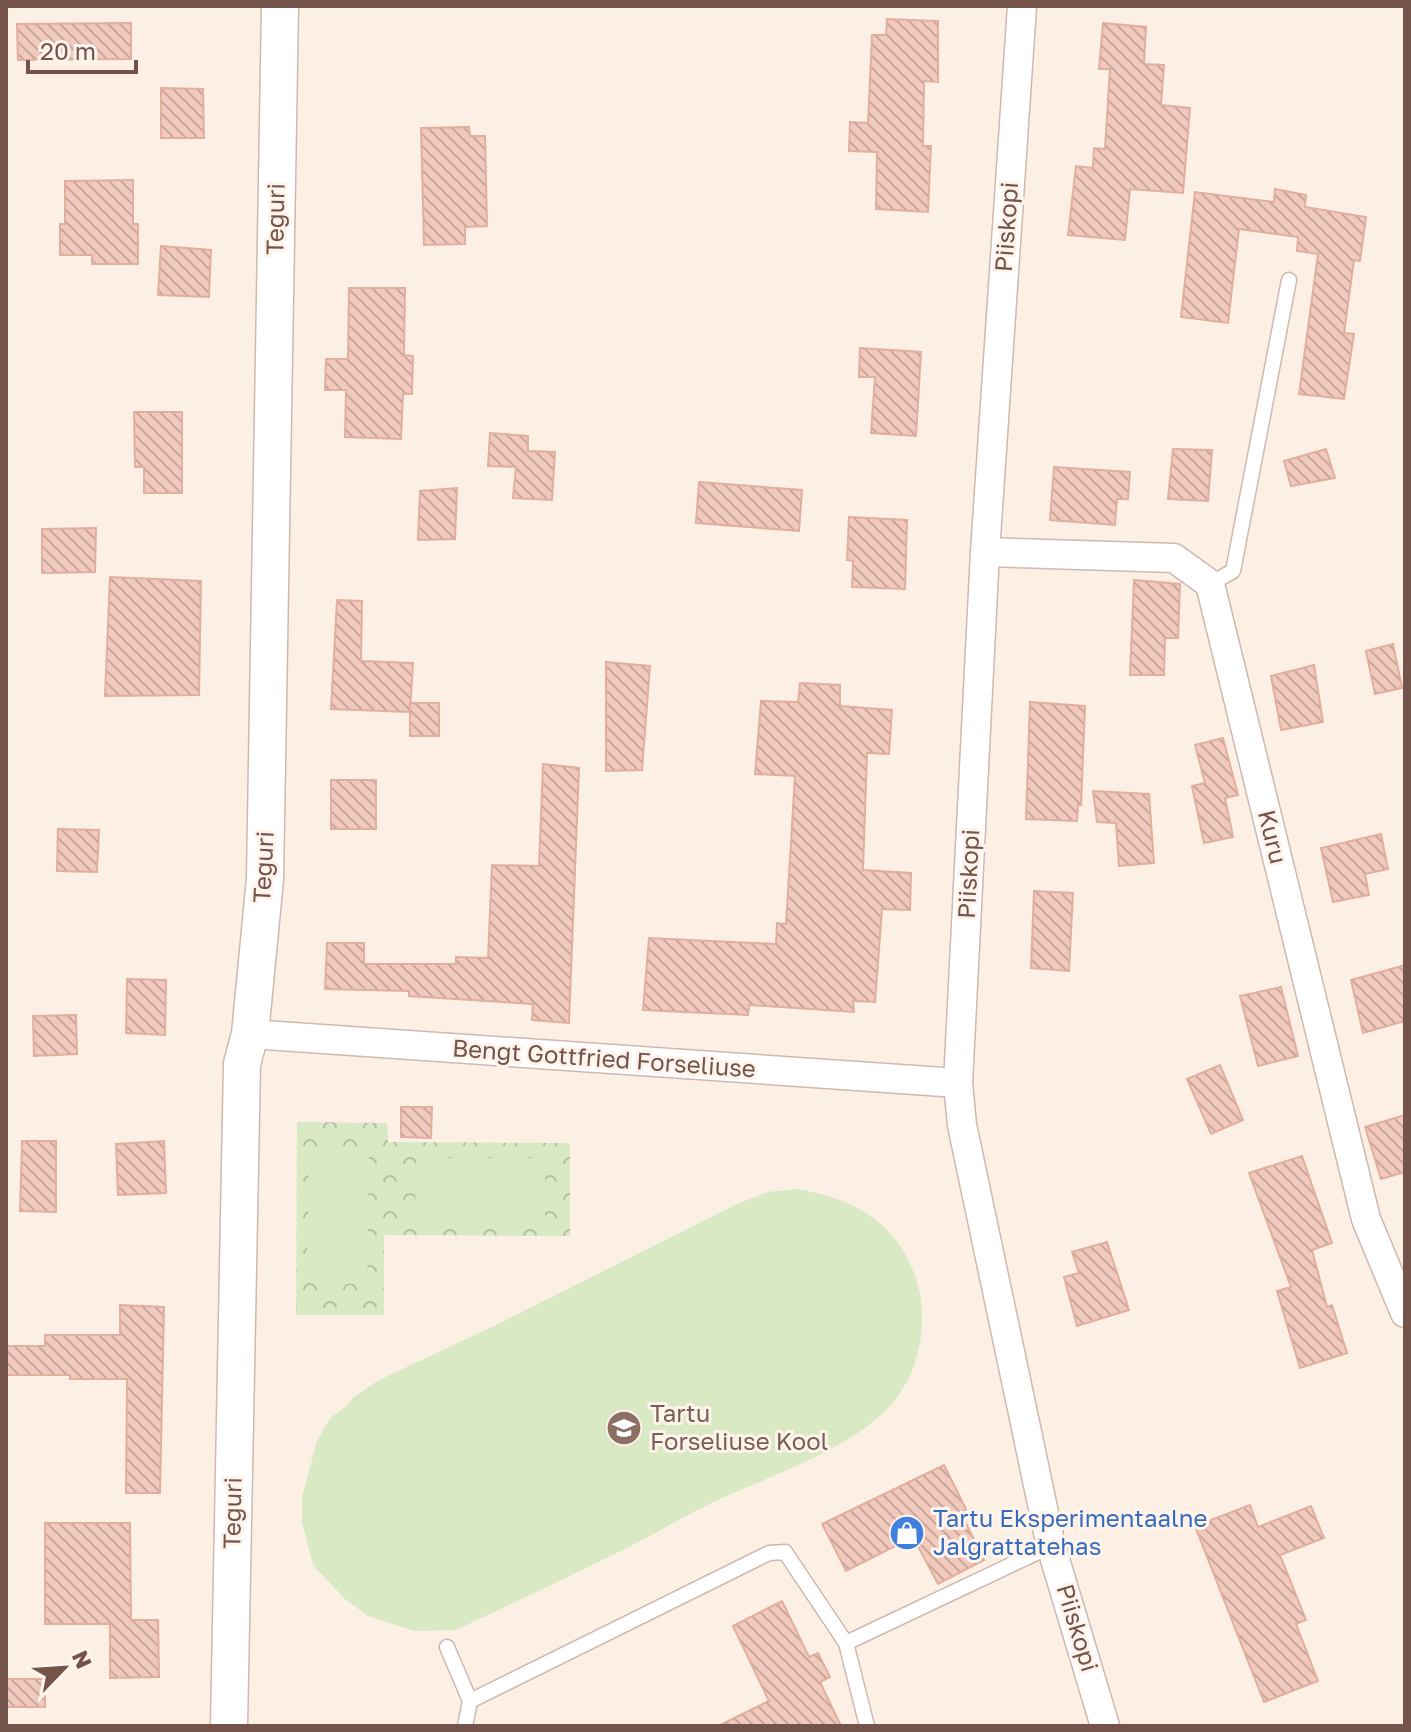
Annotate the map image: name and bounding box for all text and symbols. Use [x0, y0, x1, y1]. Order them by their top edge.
scale bar [28, 24, 136, 74]
text: 20 m [40, 36, 96, 65]
street label: Piiskopi [988, 181, 1023, 273]
street label: Teguri [259, 183, 290, 255]
street label: Kuru [1253, 807, 1294, 867]
street label: Piiskopi [951, 828, 984, 920]
street label: Teguri [246, 830, 279, 903]
street label: Bengt Gottfried Forseliuse [451, 1032, 757, 1083]
place label: Tartu Forseliuse Kool [650, 1398, 828, 1455]
school or university icon: Tartu Forseliuse Kool [605, 1409, 643, 1447]
street label: Teguri [216, 1477, 247, 1549]
place label: Tartu Eksperimentaalne Jalgrattatehas [933, 1503, 1207, 1560]
shop icon: Tartu Eksperimentaalne Jalgrattatehas [888, 1514, 926, 1552]
street label: Piiskopi [1051, 1580, 1105, 1675]
north arrow [24, 1628, 104, 1708]
text: N [67, 1646, 98, 1673]

